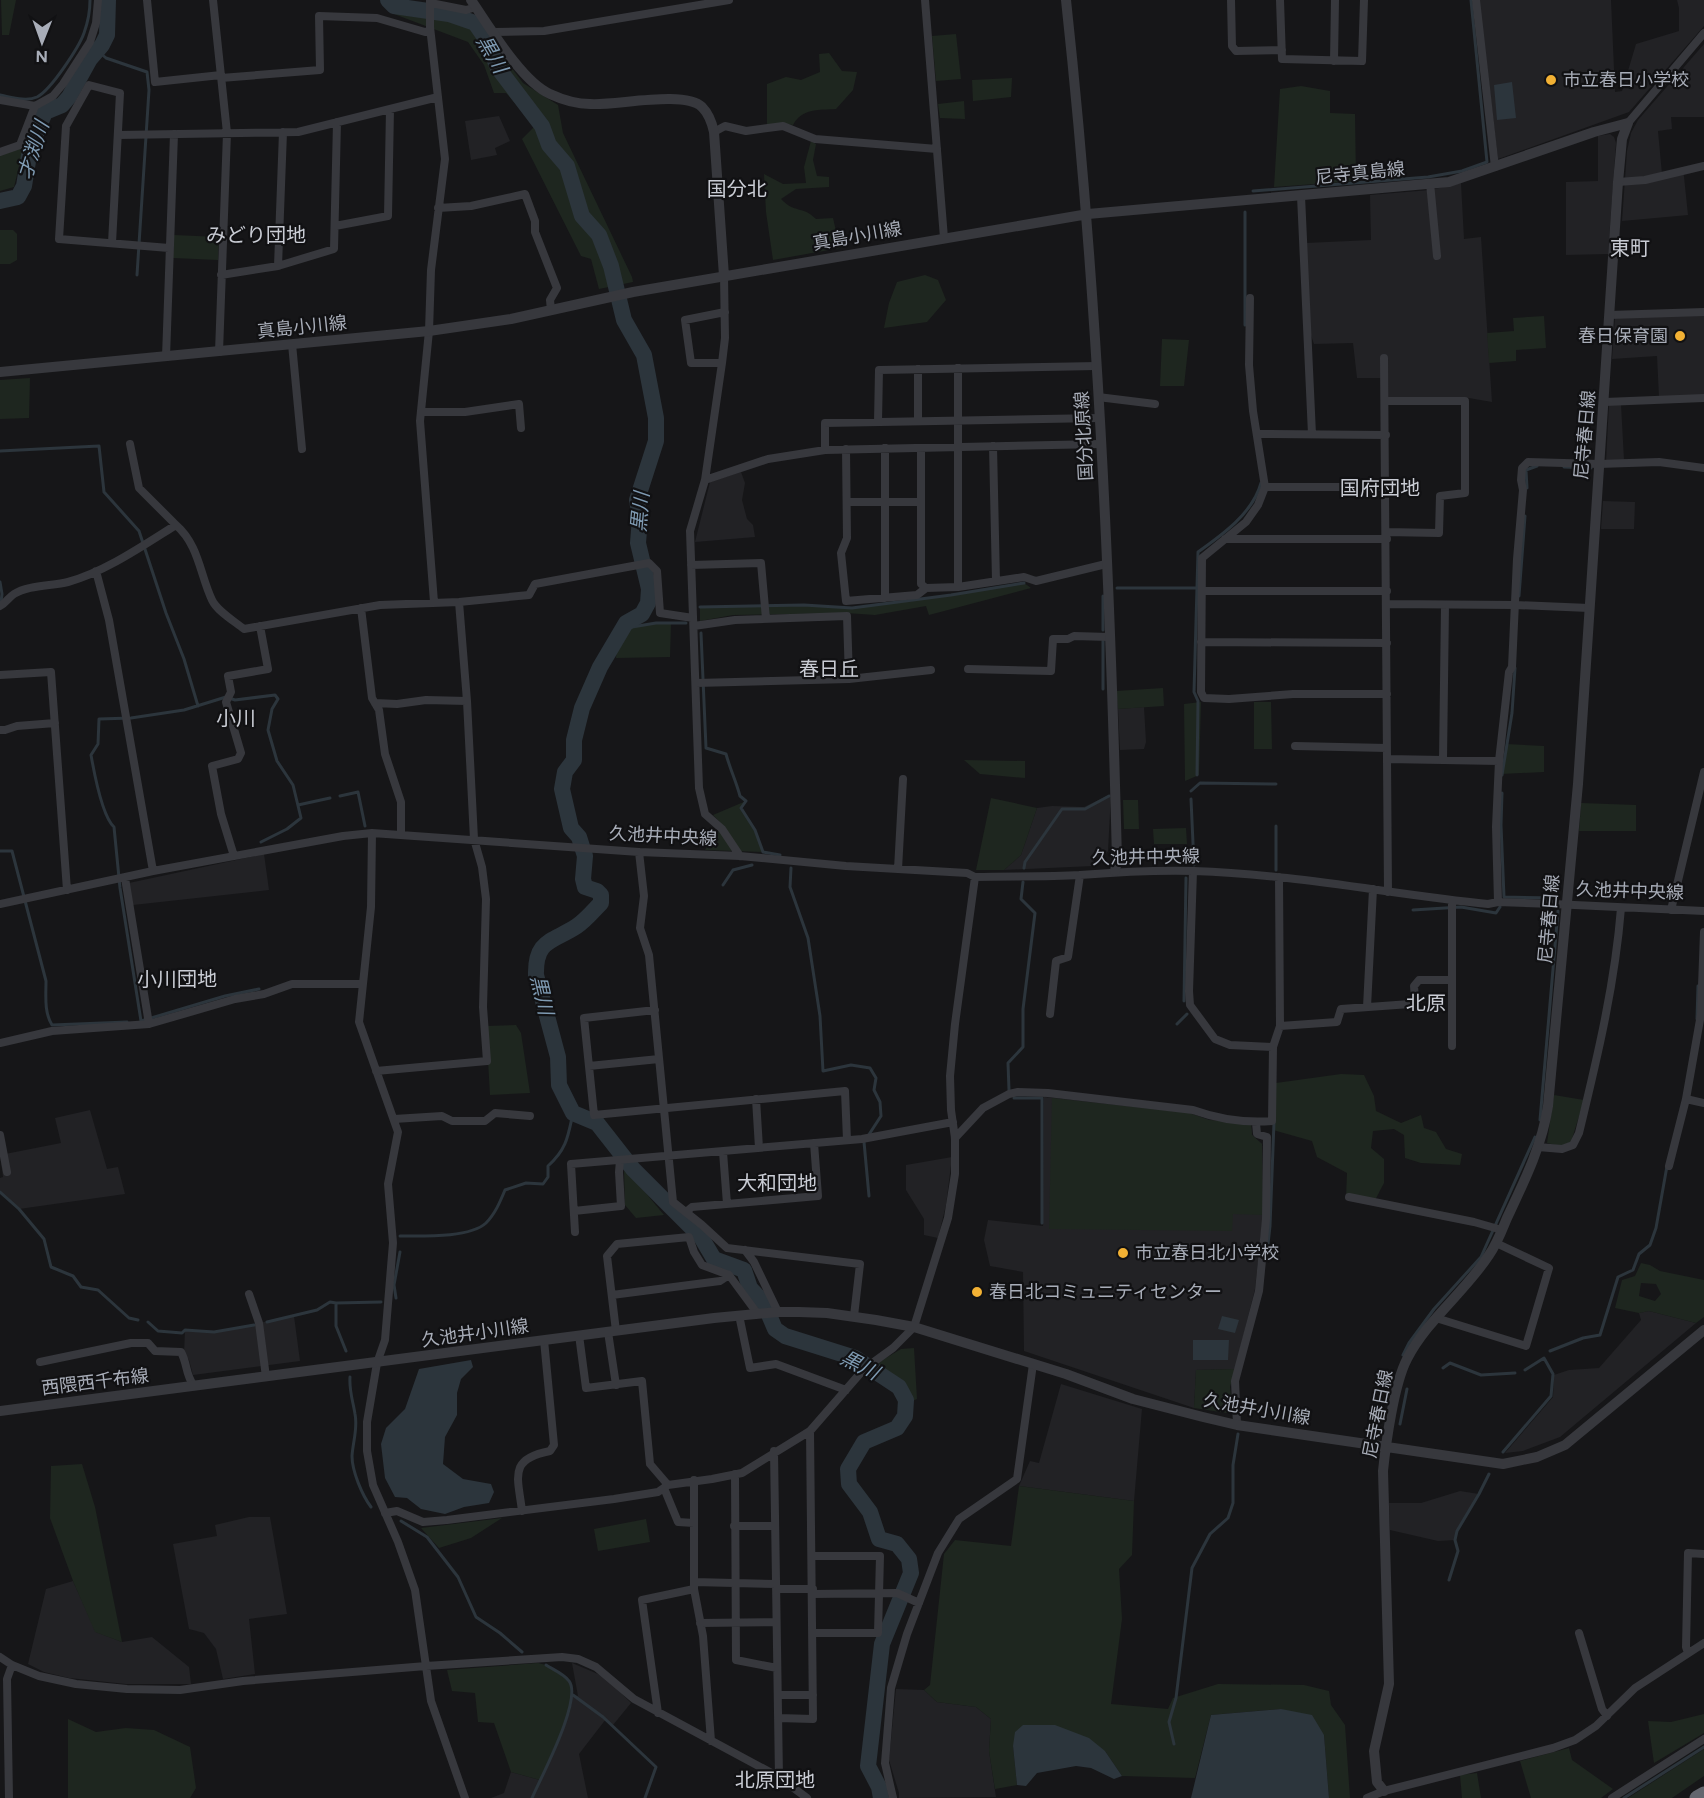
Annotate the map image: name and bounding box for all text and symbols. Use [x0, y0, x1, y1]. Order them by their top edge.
north arrow [12, 12, 72, 72]
water label: 黒川 [472, 31, 513, 79]
text: N [35, 47, 48, 66]
place label: 市立春日小学校 [1563, 69, 1689, 91]
marker: 市立春日小学校 [1544, 73, 1558, 87]
water label: 才渕川 [12, 116, 54, 182]
street label: 尼寺真島線 [1314, 157, 1406, 189]
district label: 国分北 [707, 177, 767, 201]
street label: 真島小川線 [811, 217, 903, 255]
district label: みどり団地 [206, 223, 306, 247]
district label: 東町 [1610, 236, 1650, 260]
street label: 真島小川線 [256, 311, 348, 343]
place label: 春日保育園 [1578, 325, 1668, 347]
marker: 春日保育園 [1673, 329, 1687, 343]
street label: 尼寺春日線 [1570, 389, 1600, 481]
street label: 国分北原線 [1071, 390, 1097, 482]
district label: 国府団地 [1340, 476, 1420, 500]
water label: 黒川 [626, 489, 654, 533]
district label: 春日丘 [799, 657, 859, 681]
district label: 小川 [216, 706, 256, 730]
street label: 久池井中央線 [608, 822, 718, 850]
street label: 久池井中央線 [1092, 845, 1200, 869]
street label: 尼寺春日線 [1534, 873, 1564, 965]
street label: 久池井中央線 [1576, 878, 1684, 904]
district label: 小川団地 [137, 967, 217, 991]
water label: 黒川 [526, 973, 559, 1019]
district label: 北原 [1406, 991, 1446, 1015]
district label: 大和団地 [737, 1171, 817, 1195]
place label: 市立春日北小学校 [1135, 1242, 1279, 1264]
marker: 市立春日北小学校 [1116, 1246, 1130, 1260]
place label: 春日北コミュニティセンター [989, 1281, 1222, 1303]
marker: 春日北コミュニティセンター [970, 1285, 984, 1299]
street label: 久池井小川線 [420, 1315, 530, 1351]
water label: 黒川 [837, 1345, 885, 1386]
street label: 西隈西千布線 [40, 1365, 150, 1399]
street label: 尼寺春日線 [1359, 1368, 1397, 1460]
street label: 久池井小川線 [1202, 1389, 1312, 1429]
district label: 北原団地 [735, 1768, 815, 1792]

